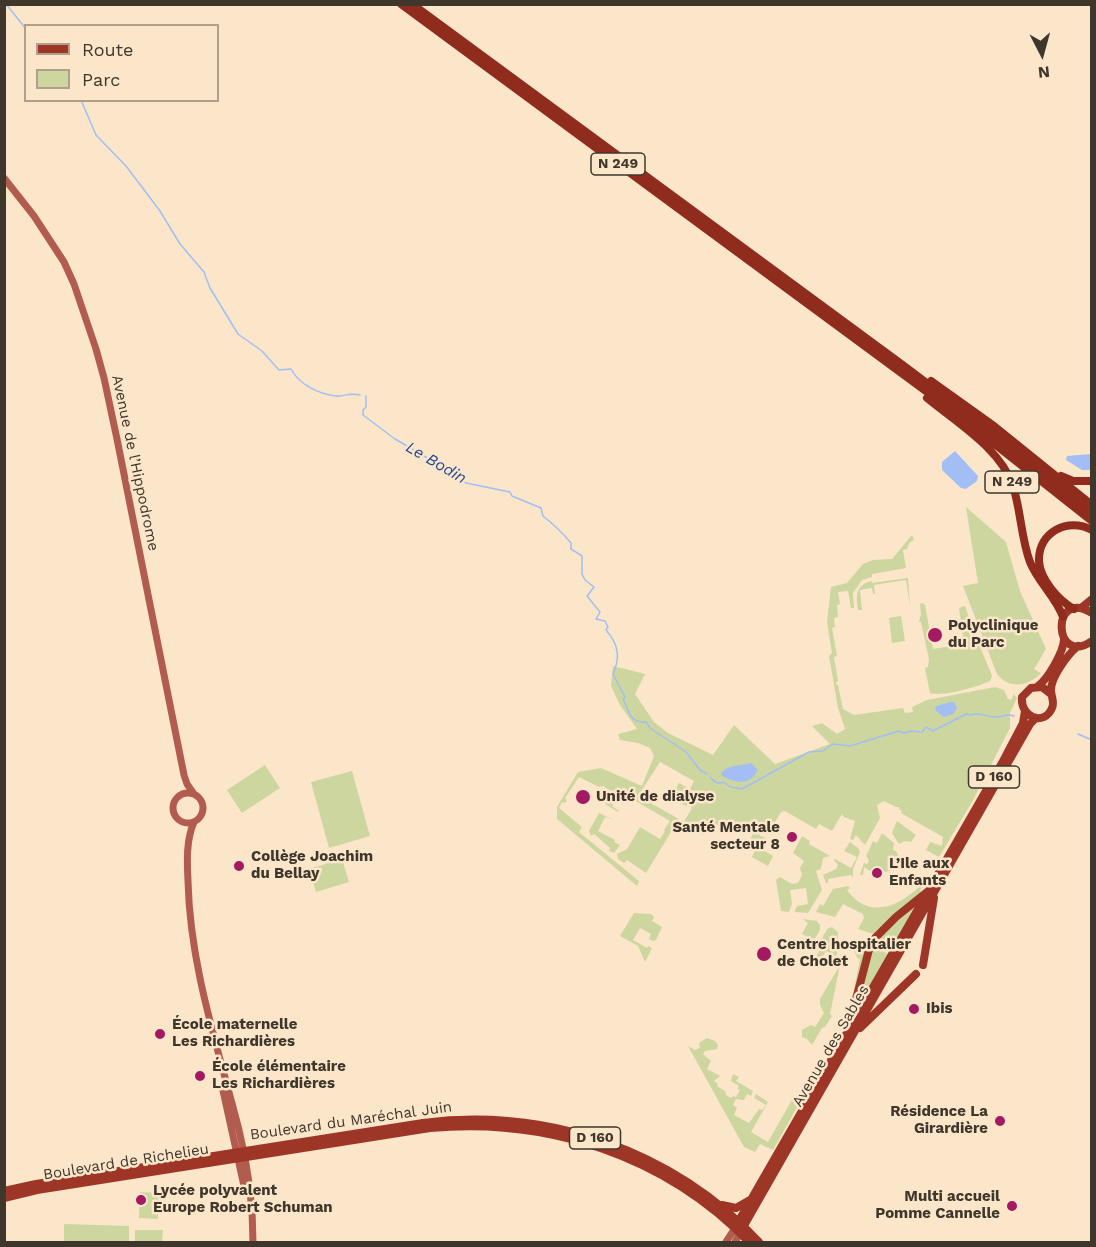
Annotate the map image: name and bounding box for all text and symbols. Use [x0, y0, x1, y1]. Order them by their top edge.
legend [24, 24, 219, 102]
north arrow [1012, 24, 1072, 84]
text: Route [82, 39, 134, 60]
text: N [1037, 62, 1051, 82]
text: Parc [82, 69, 120, 90]
road number: N 249 [591, 153, 645, 175]
street label: Avenue de l’Hippodrome [108, 373, 162, 553]
water label: Le Bodin [402, 438, 470, 488]
road number: N 249 [985, 471, 1039, 493]
place label: Polyclinique du Parc [948, 617, 1039, 652]
marker: Polyclinique du Parc [926, 626, 944, 644]
road number: D 160 [968, 766, 1020, 788]
marker: Unité de dialyse [574, 788, 592, 806]
place label: Unité de dialyse [596, 788, 714, 806]
place label: Santé Mentale secteur 8 [672, 819, 780, 854]
marker: Santé Mentale secteur 8 [785, 830, 799, 844]
place label: Collège Joachim du Bellay [251, 848, 373, 883]
place label: L’Ile aux Enfants [889, 855, 950, 890]
marker: Collège Joachim du Bellay [232, 859, 246, 873]
marker: L’Ile aux Enfants [870, 866, 884, 880]
place label: Centre hospitalier de Cholet [777, 936, 911, 971]
marker: Centre hospitalier de Cholet [755, 945, 773, 963]
street label: Avenue des Sables [789, 982, 873, 1110]
place label: Ibis [926, 1000, 953, 1018]
marker: Ibis [907, 1002, 921, 1016]
place label: École maternelle Les Richardières [172, 1016, 297, 1051]
marker: École maternelle Les Richardières [153, 1027, 167, 1041]
place label: École élémentaire Les Richardières [212, 1058, 346, 1093]
marker: École élémentaire Les Richardières [193, 1069, 207, 1083]
street label: Boulevard du Maréchal Juin [249, 1098, 453, 1144]
place label: Résidence La Girardière [890, 1103, 988, 1138]
marker: Résidence La Girardière [993, 1114, 1007, 1128]
road number: D 160 [570, 1127, 620, 1149]
street label: Boulevard de Richelieu [42, 1140, 210, 1184]
place label: Lycée polyvalent Europe Robert Schuman [153, 1182, 333, 1217]
place label: Multi accueil Pomme Cannelle [875, 1188, 1000, 1223]
marker: Lycée polyvalent Europe Robert Schuman [134, 1193, 148, 1207]
marker: Multi accueil Pomme Cannelle [1005, 1199, 1019, 1213]

